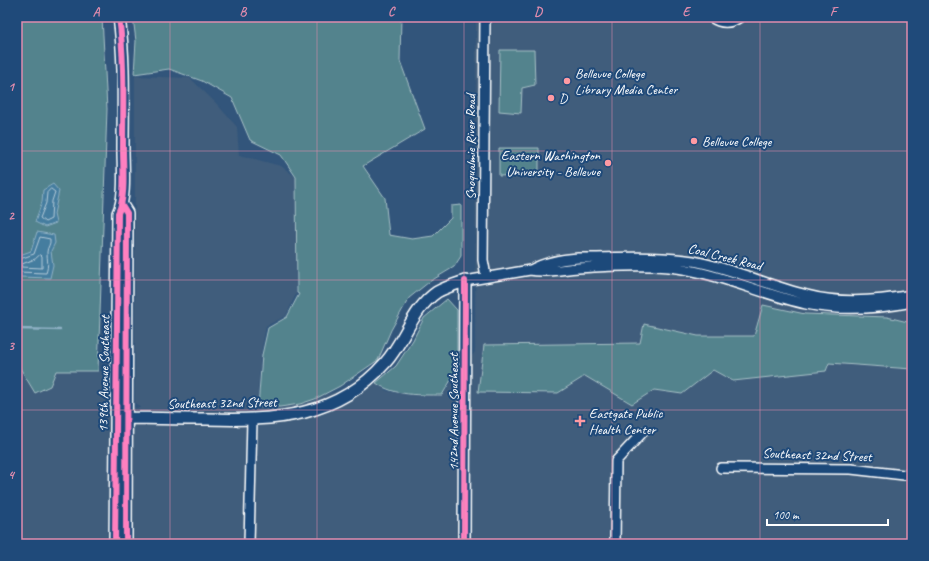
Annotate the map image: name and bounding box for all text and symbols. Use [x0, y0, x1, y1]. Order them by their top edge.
text: A [93, 4, 101, 20]
text: B [240, 4, 248, 20]
text: C [388, 4, 396, 20]
text: D [534, 4, 543, 20]
text: E [683, 4, 692, 20]
text: F [830, 4, 839, 20]
place label: Bellevue College Library Media Center [575, 65, 678, 98]
marker: Bellevue College Library Media Center [562, 76, 572, 86]
text: 1 [8, 79, 16, 95]
place label: D [559, 90, 569, 107]
street label: Snoqualmie River Road [462, 92, 479, 200]
marker: D [546, 93, 556, 103]
place label: Bellevue College [702, 133, 773, 150]
marker: Bellevue College [689, 136, 699, 146]
place label: Eastern Washington University - Bellevue [501, 147, 601, 180]
marker: Eastern Washington University - Bellevue [603, 158, 613, 168]
text: 2 [8, 208, 15, 224]
street label: Coal Creek Road [686, 240, 766, 275]
street label: 139th Avenue Southeast [94, 314, 114, 433]
text: 3 [8, 338, 15, 354]
street label: 142nd Avenue Southeast [445, 352, 462, 471]
street label: Southeast 32nd Street [167, 394, 278, 412]
place label: Eastgate Public Health Center [589, 405, 663, 438]
marker: Eastgate Public Health Center [574, 415, 586, 427]
street label: Southeast 32nd Street [762, 445, 873, 465]
text: 4 [8, 467, 16, 483]
scale bar [767, 501, 888, 527]
text: 100 m [773, 507, 800, 523]

